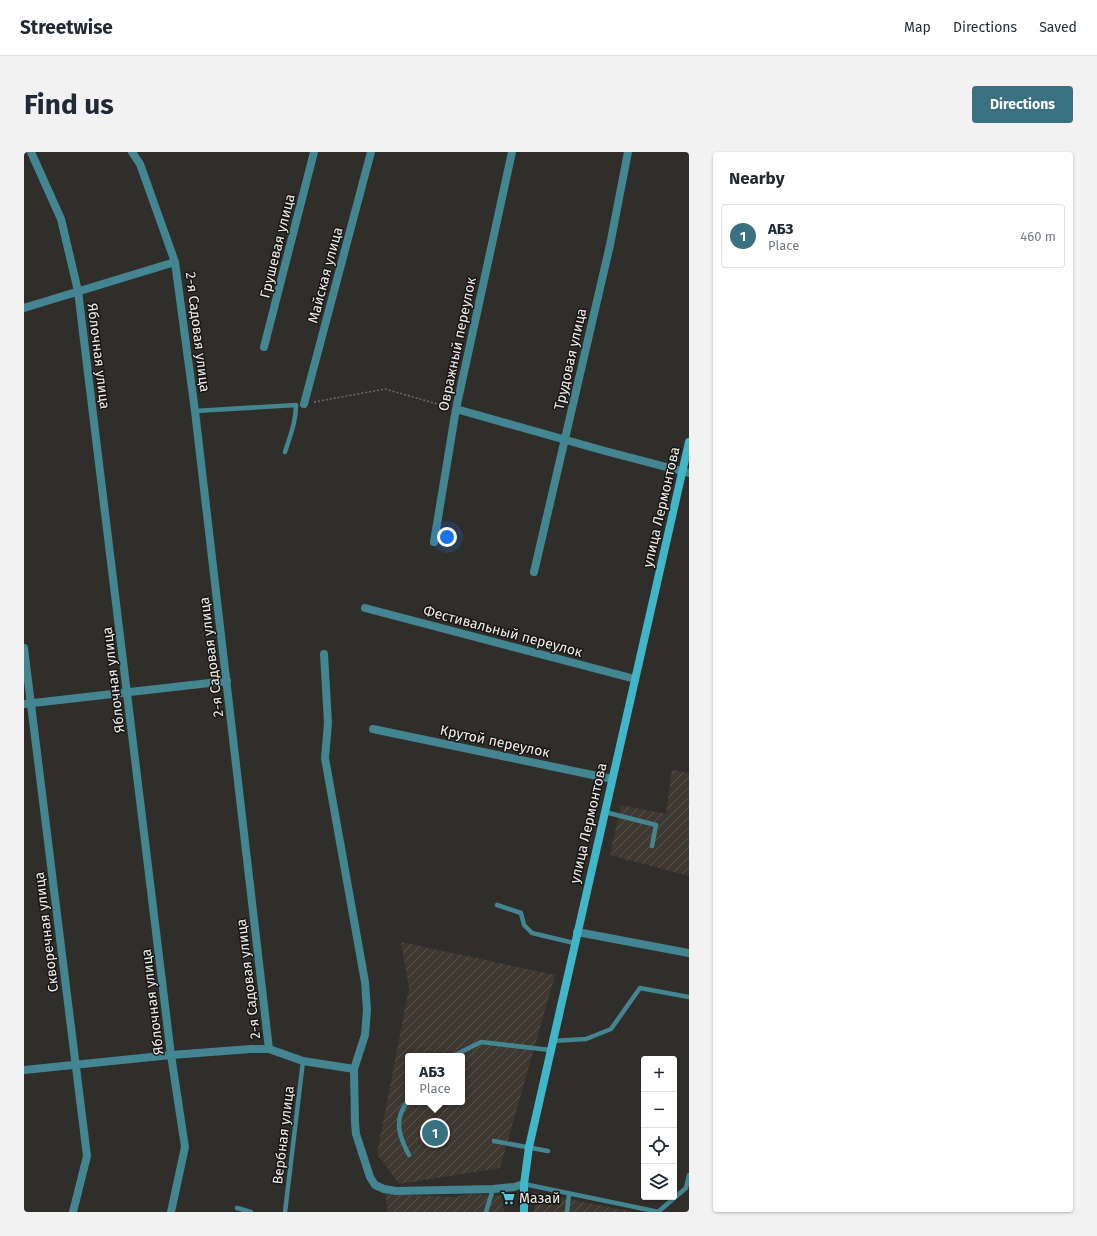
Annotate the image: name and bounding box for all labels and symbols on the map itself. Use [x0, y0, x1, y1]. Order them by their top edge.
street label: Грушевая улица [256, 192, 299, 300]
street label: Майская улица [304, 225, 346, 325]
street label: 2-я Садовая улица [182, 271, 213, 393]
street label: Овражный переулок [435, 275, 480, 412]
street label: Яблочная улица [84, 302, 113, 410]
street label: Трудовая улица [551, 307, 590, 412]
street label: улица Лермонтова [639, 445, 684, 569]
your location [437, 527, 457, 547]
street label: 2-я Садовая улица [196, 596, 227, 718]
street label: Фестивальный переулок [422, 602, 585, 661]
street label: Яблочная улица [99, 626, 128, 734]
street label: Крутой переулок [439, 722, 552, 762]
street label: улица Лермонтова [566, 761, 611, 885]
street label: Скворечная улица [31, 871, 62, 993]
street label: 2-я Садовая улица [233, 918, 264, 1040]
street label: Яблочная улица [138, 948, 167, 1056]
street label: Вербная улица [269, 1085, 298, 1185]
pin: 1 [422, 1118, 448, 1148]
supermarket icon: Мазай [500, 1190, 516, 1206]
place label: Мазай [519, 1190, 560, 1207]

